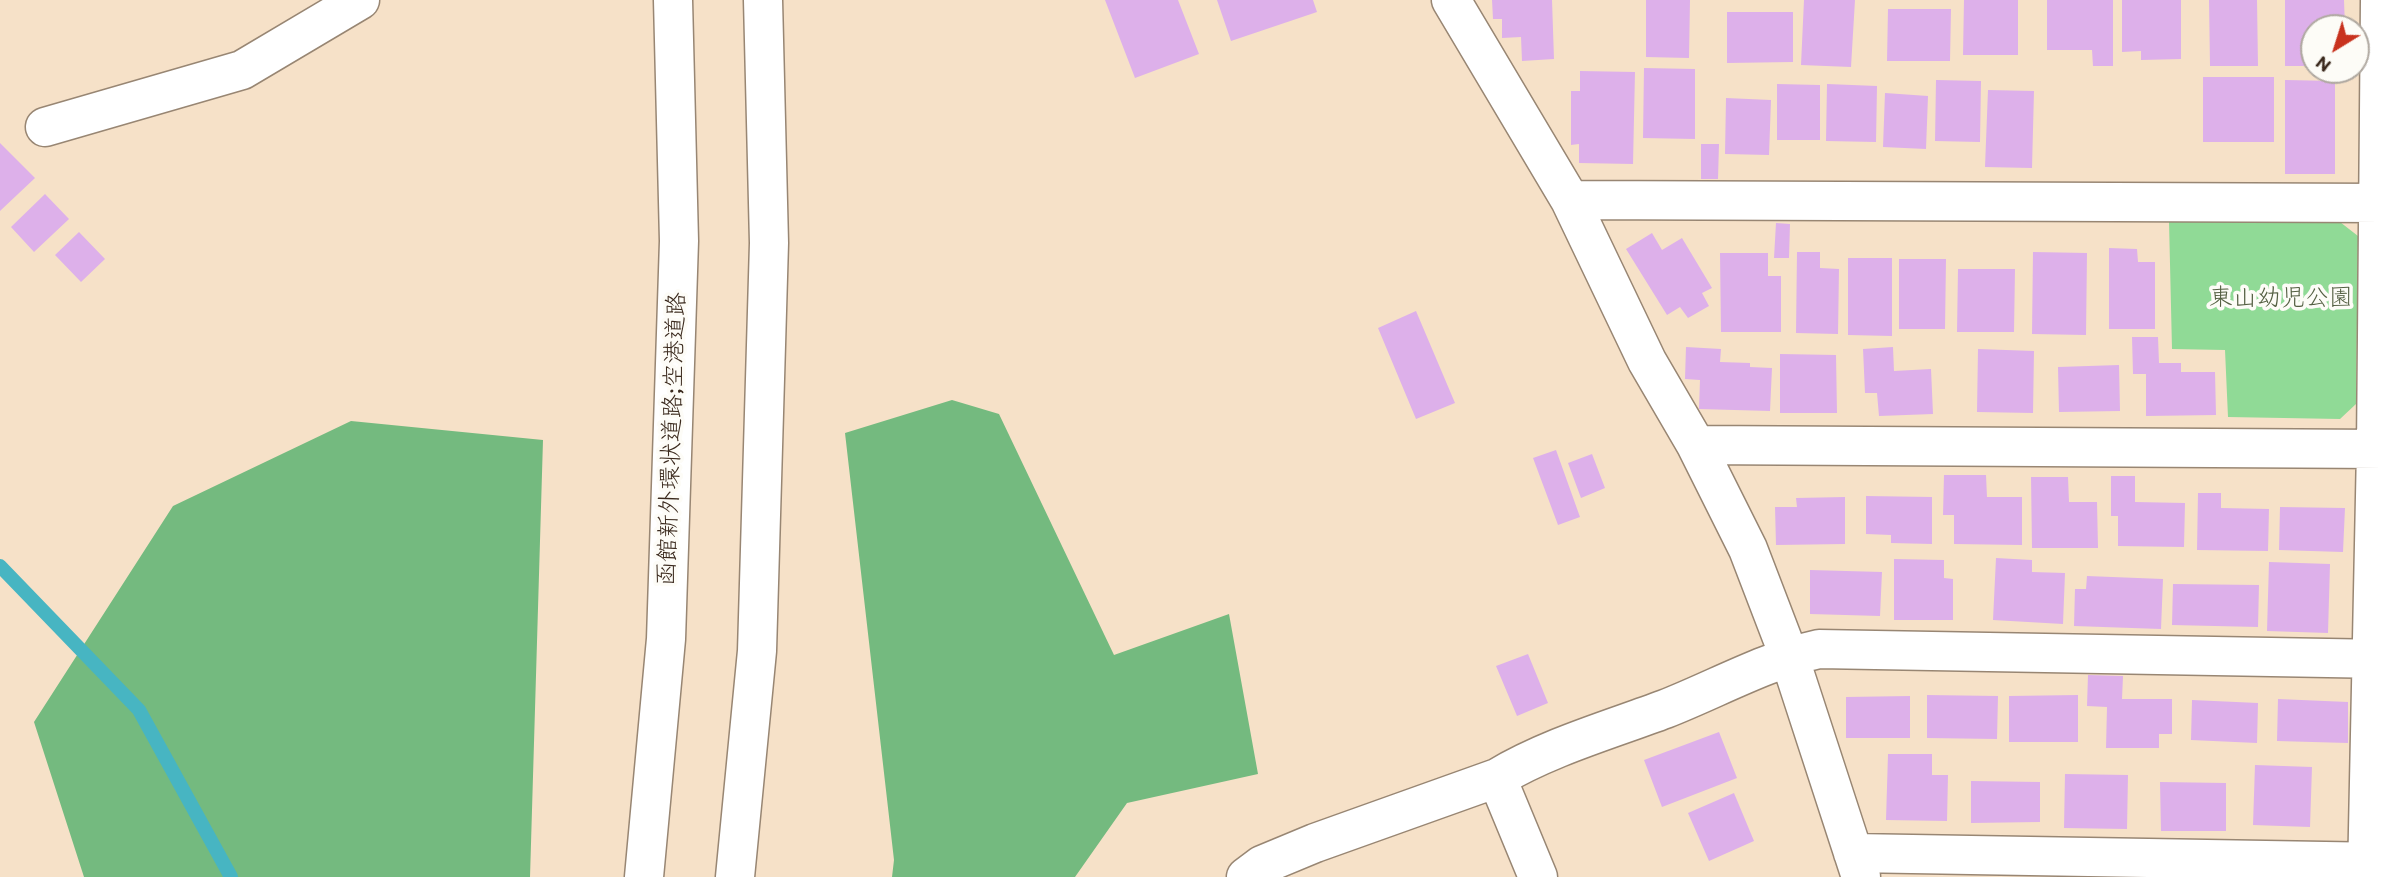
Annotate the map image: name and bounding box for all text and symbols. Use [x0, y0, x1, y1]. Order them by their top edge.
north arrow [2300, 14, 2370, 84]
text: N [2311, 51, 2335, 77]
park label: 東山幼児公園 [2209, 285, 2353, 313]
street label: 函館新外環状道路;空港道路 [653, 292, 693, 586]

